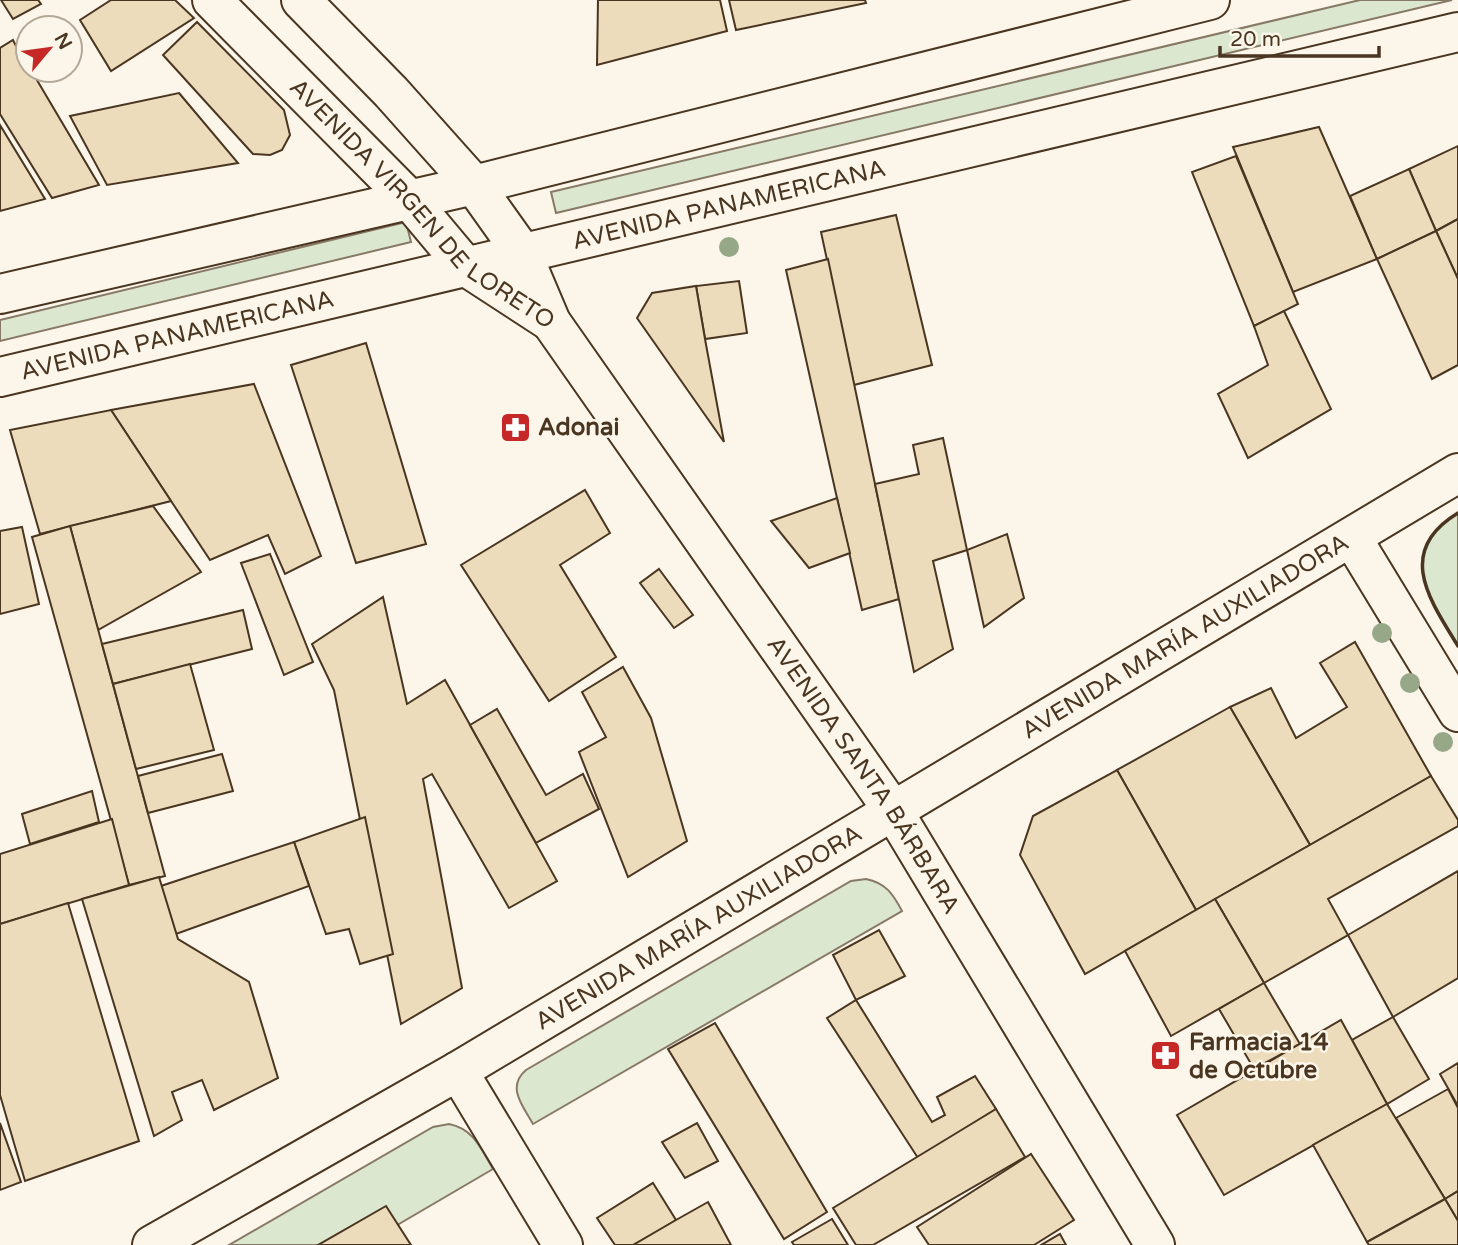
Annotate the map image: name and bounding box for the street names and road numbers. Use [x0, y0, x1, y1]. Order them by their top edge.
street label: AVENIDA VIRGEN DE LORETO [284, 72, 560, 335]
street label: AVENIDA PANAMERICANA [569, 153, 888, 256]
street label: AVENIDA PANAMERICANA [17, 284, 337, 386]
street label: AVENIDA MARÍA AUXILIADORA [1016, 527, 1354, 745]
street label: AVENIDA SANTA BÁRBARA [761, 631, 966, 919]
street label: AVENIDA MARÍA AUXILIADORA [530, 818, 867, 1036]

